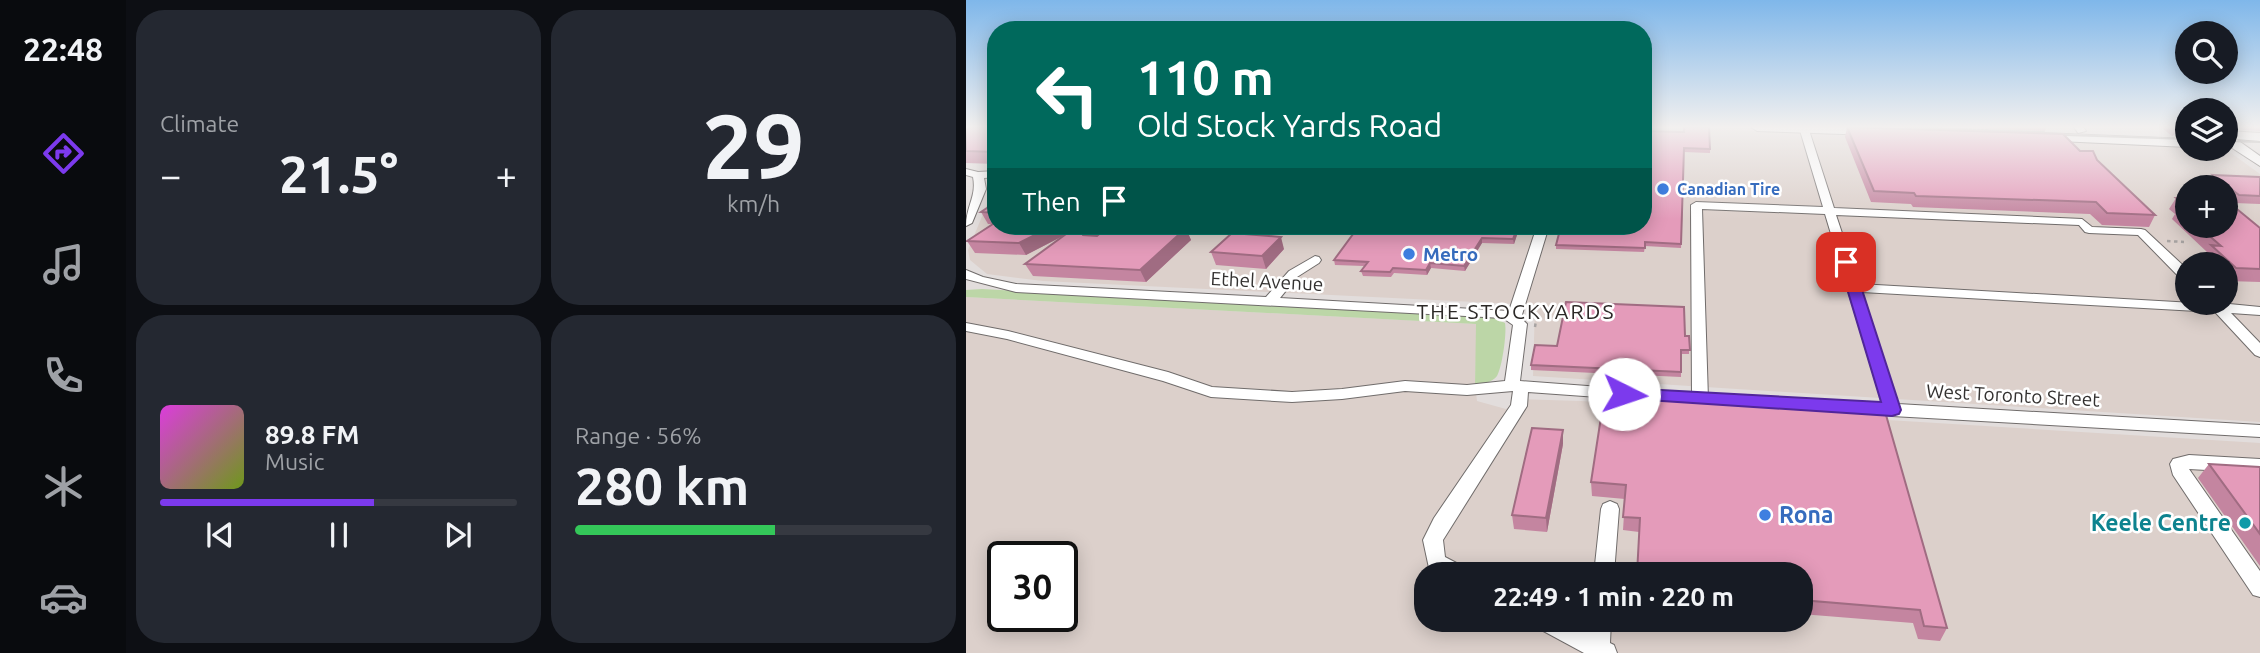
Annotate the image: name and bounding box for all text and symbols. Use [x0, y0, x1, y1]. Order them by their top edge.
map controls [2175, 21, 2238, 315]
button: search [2175, 21, 2238, 84]
text: 22:48 [23, 31, 103, 67]
icon: left [1022, 49, 1113, 140]
text: 110 m [1137, 49, 1274, 104]
text: 29 [702, 94, 805, 196]
button: layers [2175, 98, 2238, 161]
text: Old Stock Yards Road [1137, 107, 1442, 143]
text: Climate [160, 111, 239, 136]
icon: directions [39, 129, 88, 178]
text: 21.5° [279, 145, 398, 203]
text: − [160, 154, 181, 196]
text: + [496, 154, 517, 196]
button: + [2175, 175, 2238, 238]
place label: Canadian Tire [1677, 180, 1780, 198]
marker: Canadian Tire [1655, 181, 1671, 197]
icon: arrive [1095, 182, 1133, 220]
text: Then [1022, 187, 1081, 216]
text: km/h [727, 191, 780, 216]
pin [1816, 232, 1876, 292]
icon: music [39, 240, 88, 289]
place label: Metro [1423, 243, 1478, 265]
icon: arrive [1827, 243, 1865, 281]
marker: Metro [1401, 246, 1417, 262]
button: − [2175, 252, 2238, 315]
street label: Ethel Avenue [1210, 267, 1324, 295]
district label: THE STOCKYARDS [1417, 299, 1615, 323]
icon: phone [39, 351, 88, 400]
position arrow [1587, 357, 1661, 431]
street label: West Toronto Street [1926, 379, 2101, 411]
text: 89.8 FM [265, 420, 359, 449]
text: Range · 56% [575, 423, 702, 448]
text: Music [265, 449, 324, 474]
text: 280 km [575, 457, 749, 515]
icon: climate [39, 462, 88, 511]
place label: Rona [1779, 502, 1833, 527]
marker: Rona [1757, 507, 1773, 523]
place label: Keele Centre [2091, 510, 2231, 535]
marker: Keele Centre [2237, 515, 2253, 531]
icon: previous [201, 516, 239, 554]
icon: pause [320, 516, 358, 554]
icon: next [439, 516, 477, 554]
speed limit sign: 30 [987, 541, 1078, 632]
icon: car [39, 573, 88, 622]
text: 22:49 · 1 min · 220 m [1493, 582, 1734, 611]

